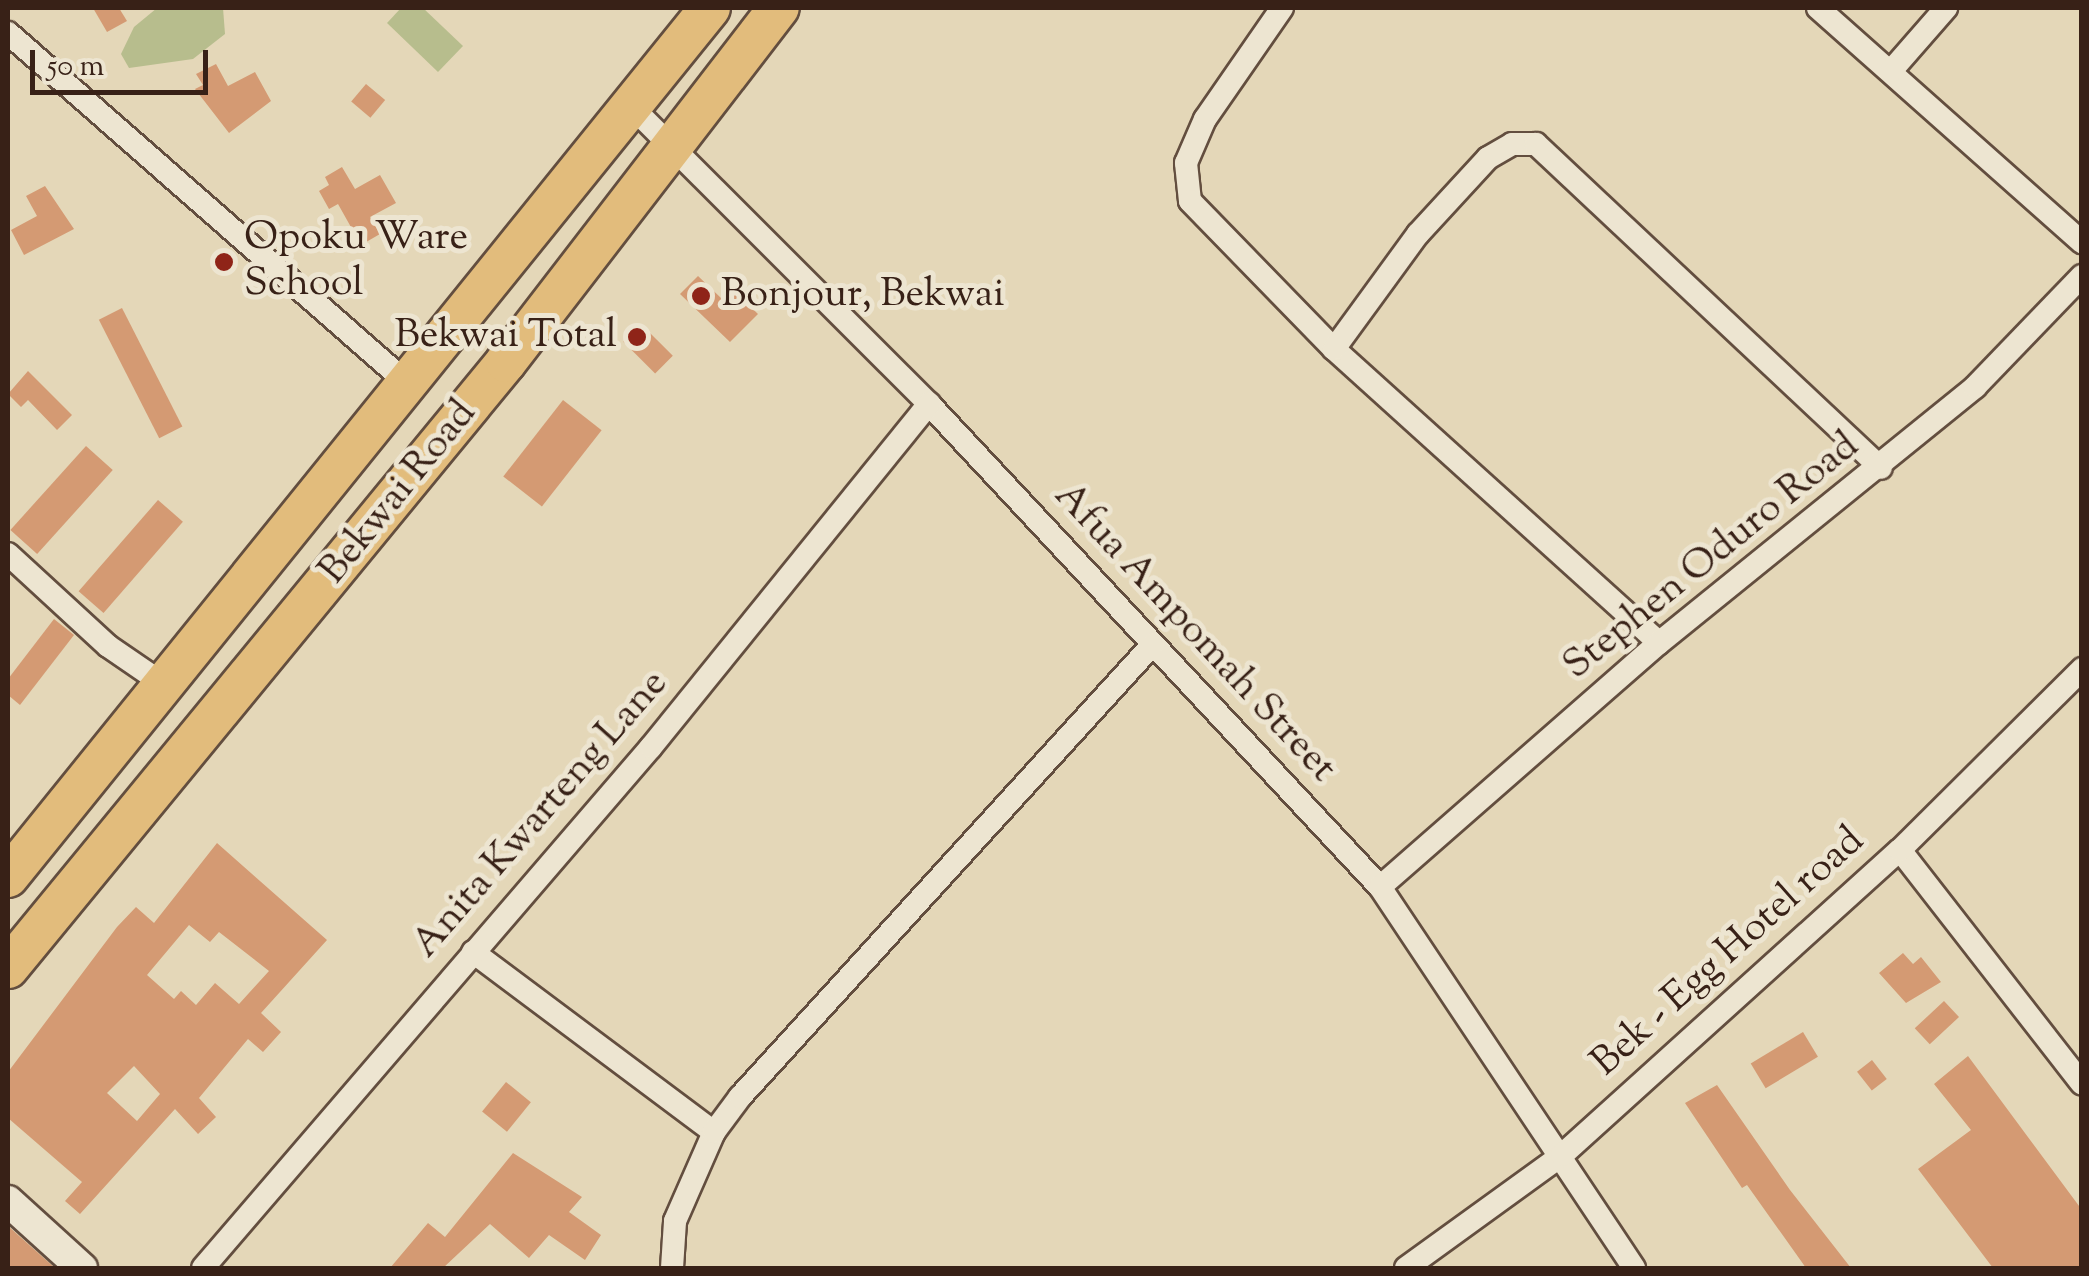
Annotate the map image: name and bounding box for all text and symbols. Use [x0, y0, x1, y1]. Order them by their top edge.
scale bar [35, 30, 212, 92]
text: 50 m [47, 46, 104, 89]
place label: Opoku Ware School [244, 215, 468, 309]
marker: Opoku Ware School [213, 251, 235, 273]
place label: Bonjour, Bekwai [721, 272, 1005, 320]
marker: Bonjour, Bekwai [690, 285, 712, 307]
place label: Bekwai Total [395, 313, 617, 361]
marker: Bekwai Total [626, 326, 648, 348]
street label: Bekwai Road [310, 391, 488, 595]
street label: Stephen Oduro Road [1555, 423, 1869, 691]
street label: Afua Ampomah Street [1043, 473, 1345, 793]
street label: Anita Kwarteng Lane [403, 661, 679, 969]
street label: Bek - Egg Hotel road [1583, 818, 1875, 1088]

